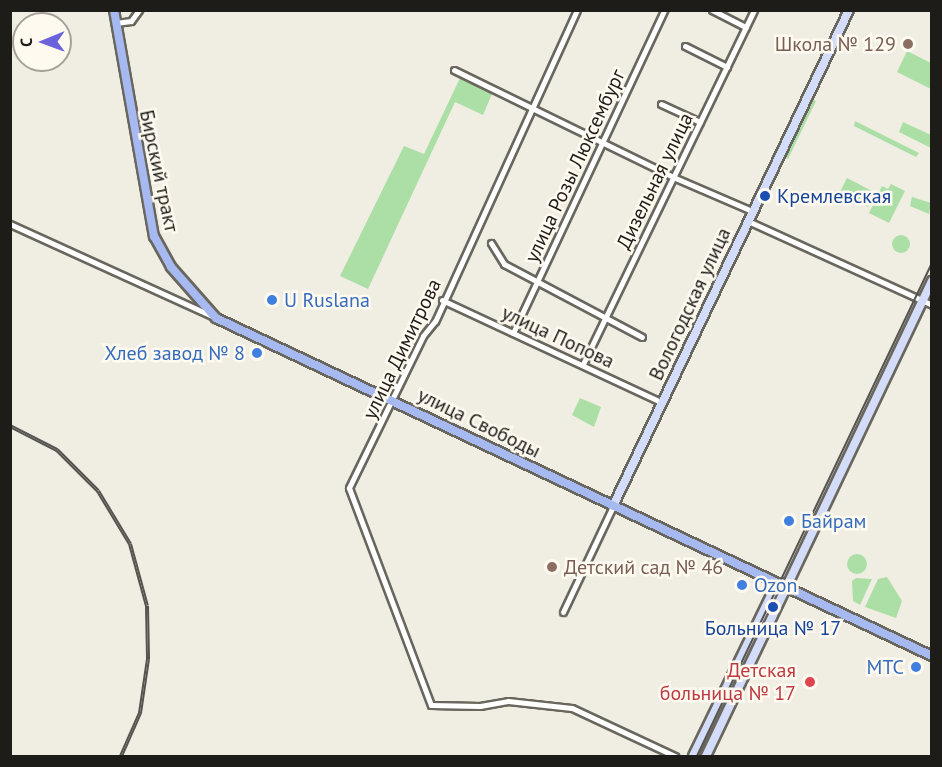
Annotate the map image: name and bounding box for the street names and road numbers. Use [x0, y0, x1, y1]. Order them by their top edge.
street label: улица Розы Люксембург [520, 65, 630, 267]
street label: Бирский тракт [134, 108, 184, 234]
street label: Дизельная улица [612, 109, 698, 253]
street label: Вологодская улица [644, 224, 736, 384]
street label: улица Димитрова [358, 275, 446, 423]
street label: улица Попова [498, 300, 618, 374]
street label: улица Свободы [414, 383, 544, 463]

